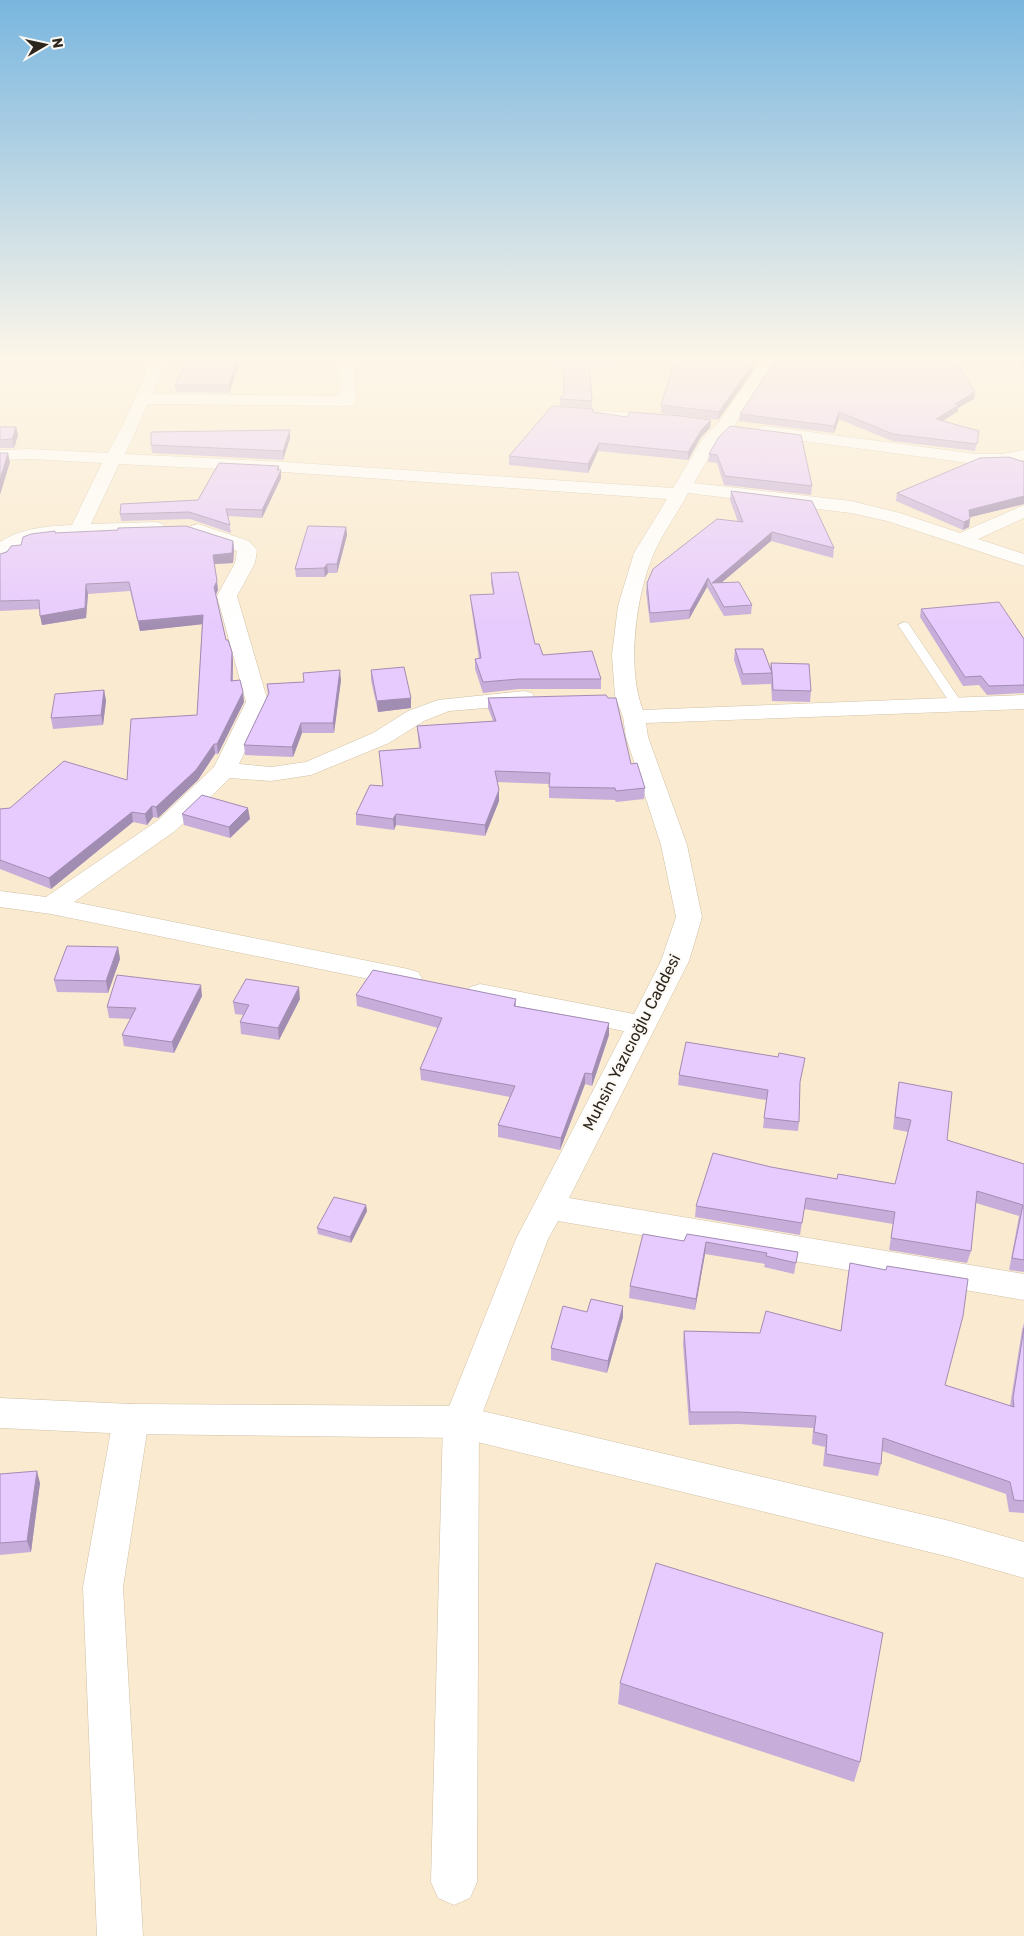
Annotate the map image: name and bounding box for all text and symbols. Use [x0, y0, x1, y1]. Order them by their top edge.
north arrow [20, 20, 70, 70]
text: N [48, 37, 67, 49]
street label: Muhsin Yazıcıoğlu Caddesi [579, 951, 684, 1134]

